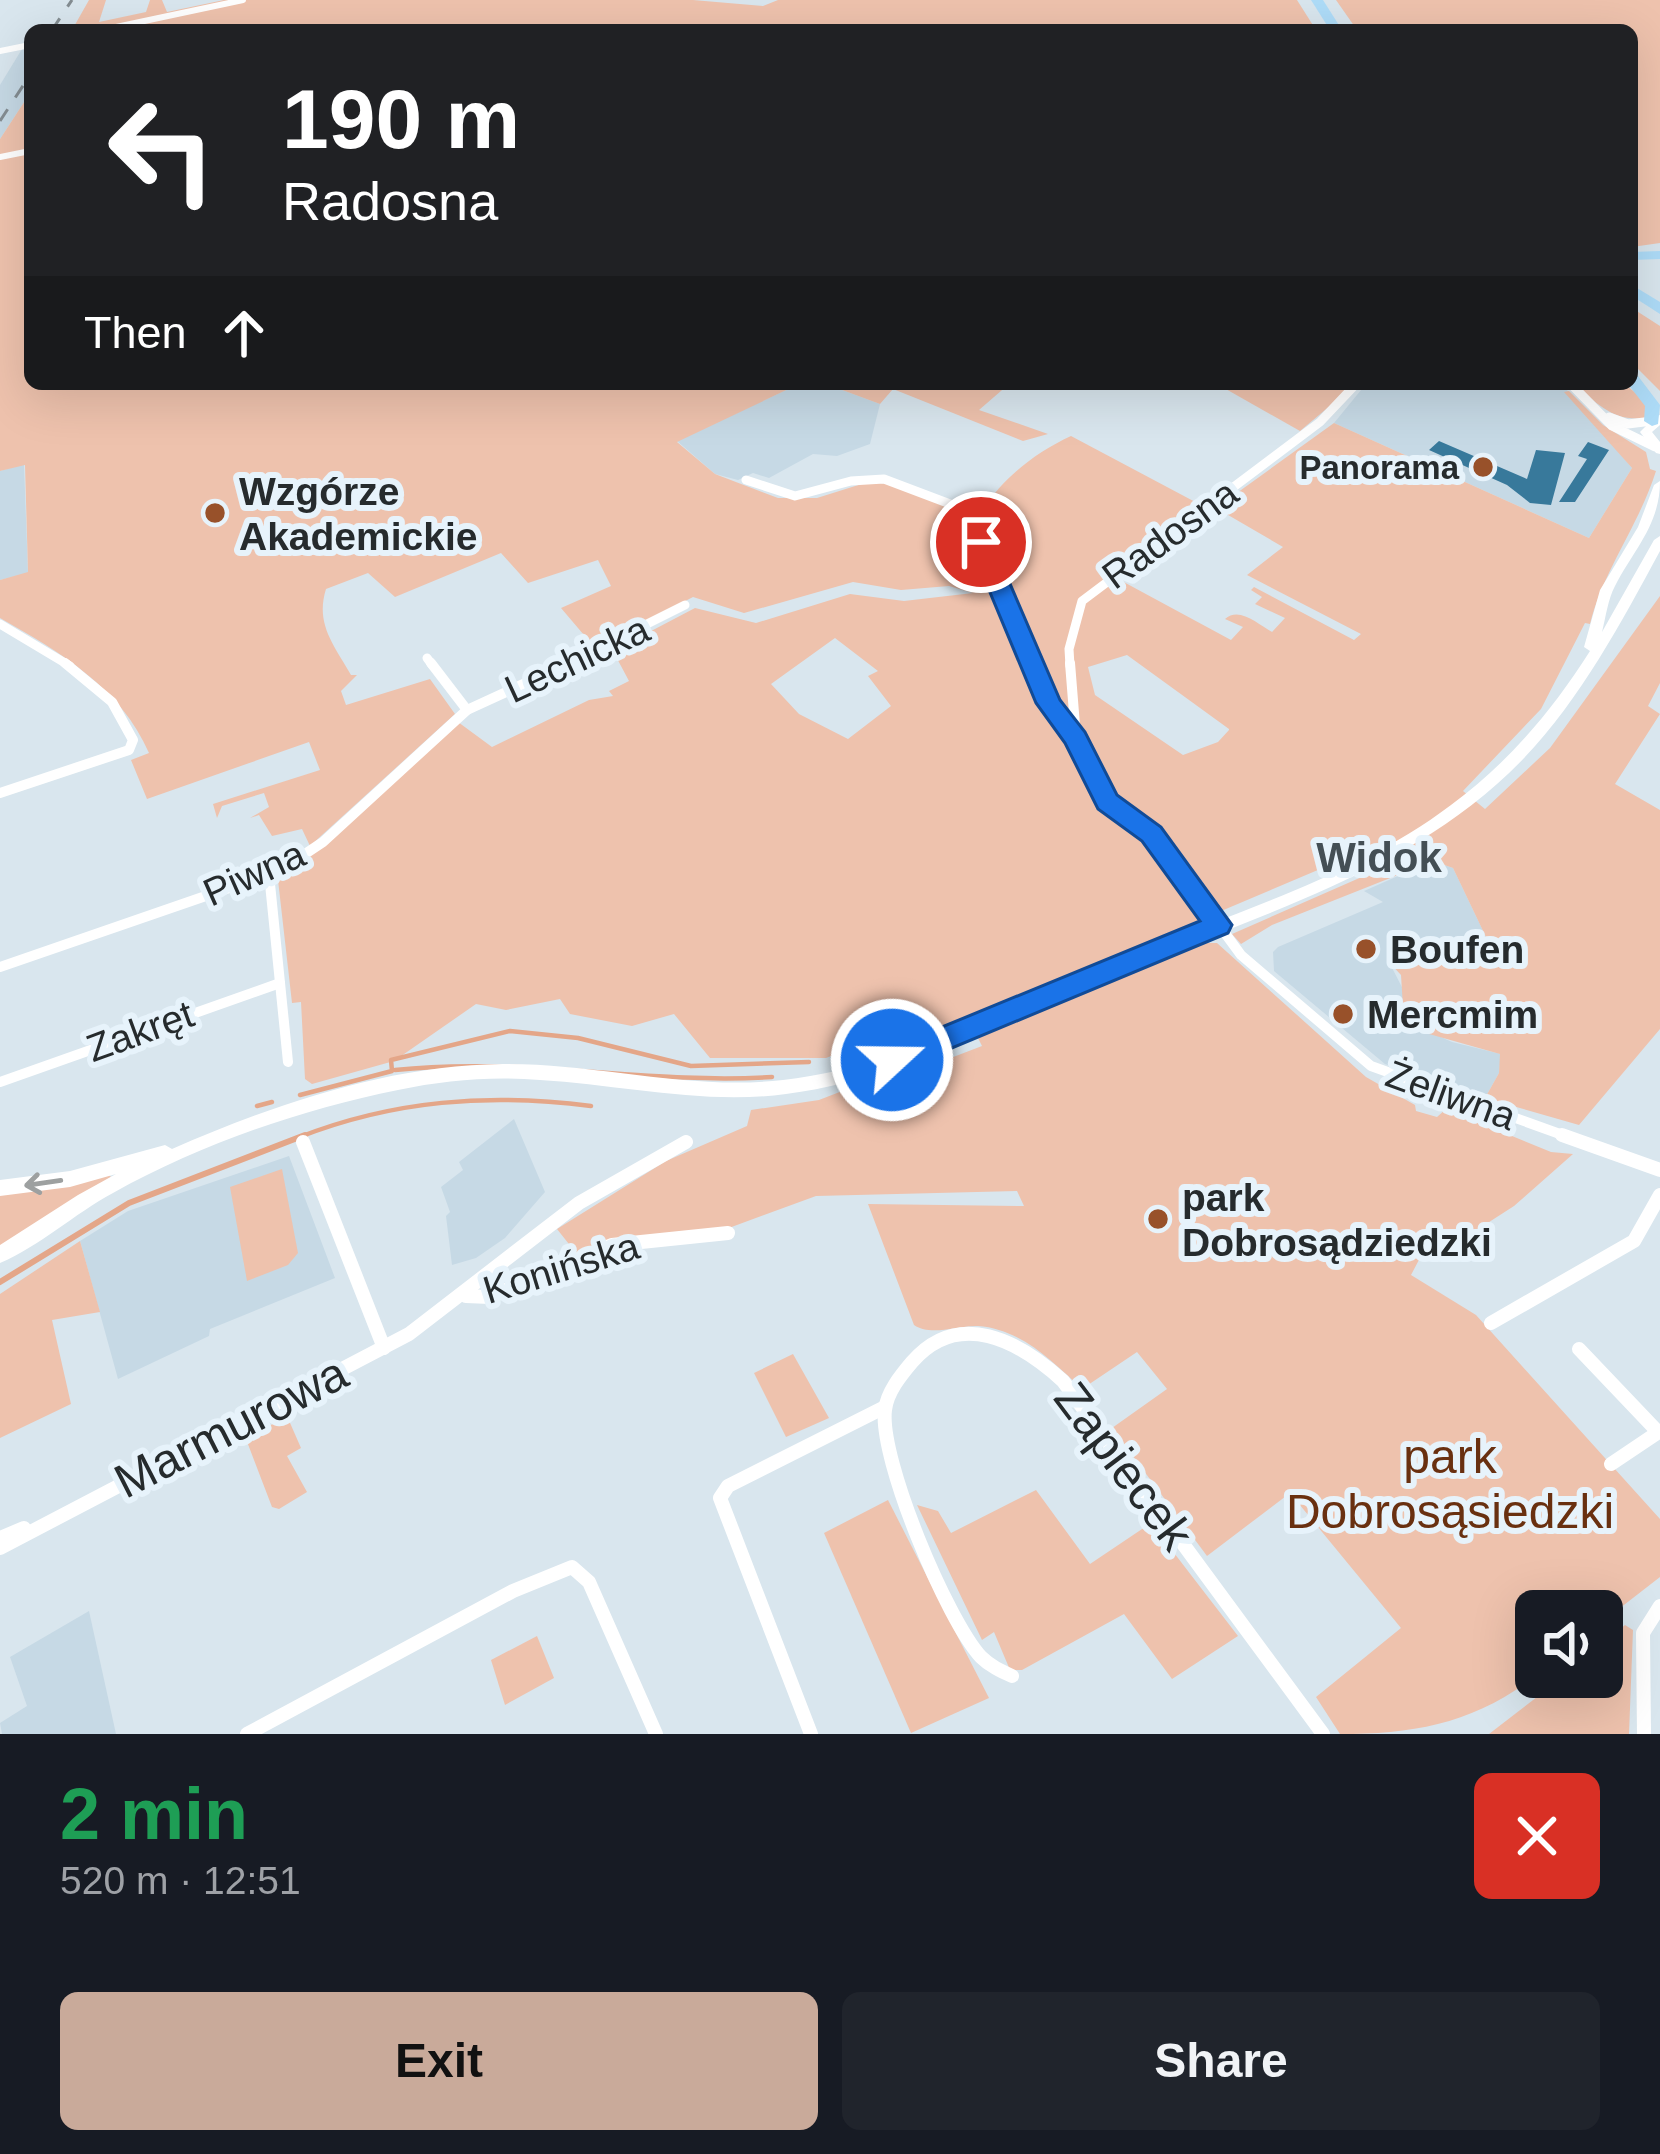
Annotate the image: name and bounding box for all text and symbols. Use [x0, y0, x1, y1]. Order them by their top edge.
icon: left [84, 72, 240, 228]
text: 190 m [282, 72, 520, 166]
text: Radosna [282, 171, 498, 231]
icon: ahead [211, 300, 277, 366]
text: Then [84, 307, 187, 358]
place label: Panorama [1299, 449, 1460, 486]
marker: Panorama [1470, 454, 1496, 480]
place label: Wzgórze Akademickie [239, 470, 477, 558]
street label: Radosna [1094, 471, 1246, 597]
pin [930, 491, 1032, 593]
marker: Wzgórze Akademickie [202, 500, 228, 526]
icon: arrive [948, 509, 1014, 575]
street label: Lechicka [498, 607, 656, 711]
street label: Piwna [197, 832, 312, 914]
district label: Widok [1316, 834, 1442, 881]
place label: Boufen [1390, 928, 1524, 971]
marker: Boufen [1353, 936, 1379, 962]
street label: Zakręt [81, 992, 199, 1070]
place label: Mercmim [1367, 993, 1538, 1036]
position arrow [829, 997, 955, 1123]
marker: Mercmim [1330, 1001, 1356, 1027]
street label: Żeliwna [1381, 1052, 1522, 1138]
one-way arrow [24, 1172, 63, 1195]
place label: park Dobrosądziedzki [1182, 1176, 1492, 1264]
marker: park Dobrosądziedzki [1145, 1206, 1171, 1232]
street label: Konińska [478, 1224, 644, 1312]
street label: Marmurowa [106, 1346, 356, 1508]
street label: Zapiecek [1044, 1372, 1204, 1561]
park label: park Dobrosąsiedzki [1286, 1430, 1614, 1538]
map controls [1515, 1590, 1623, 1698]
button: sound [1515, 1590, 1623, 1698]
button: close [1474, 1773, 1600, 1899]
text: 2 min [60, 1774, 248, 1854]
text: 520 m · 12:51 [60, 1859, 301, 1902]
button: Exit [60, 1992, 818, 2130]
button: Share [842, 1992, 1600, 2130]

